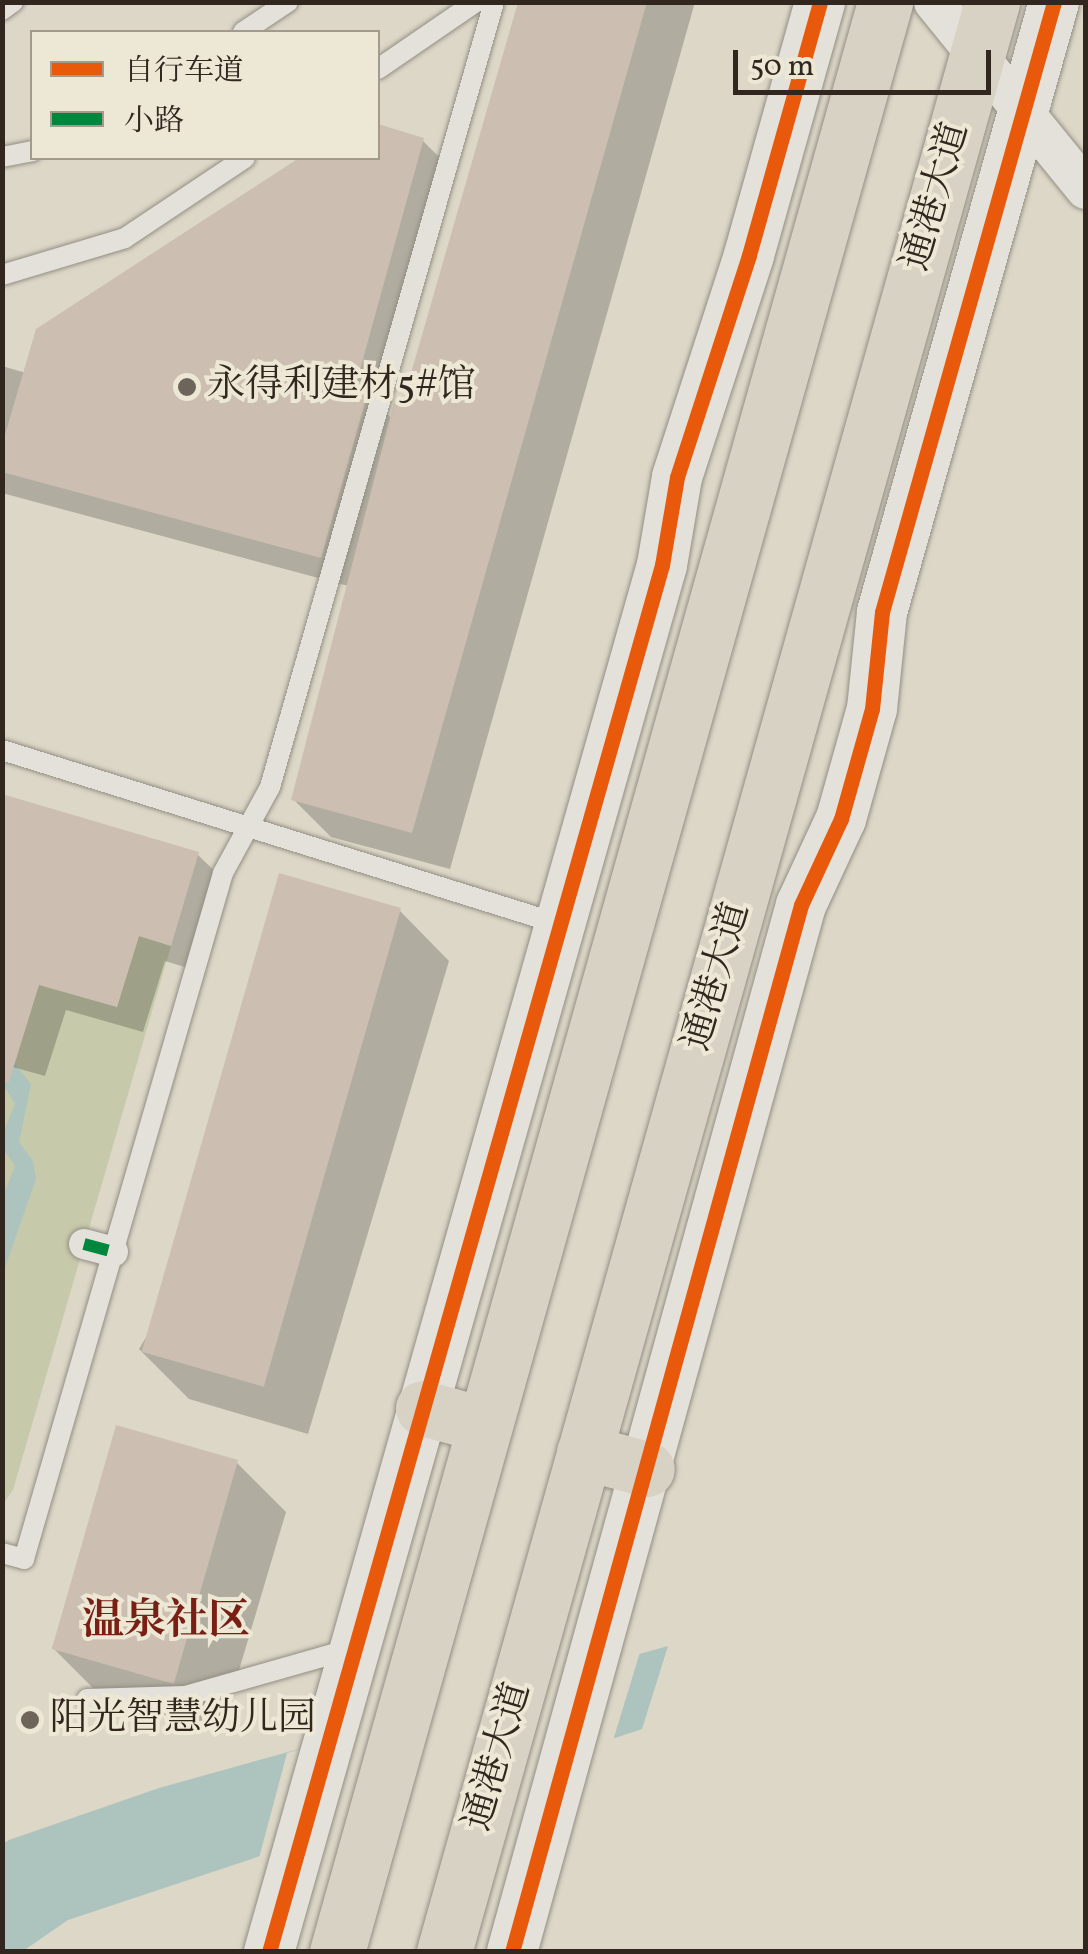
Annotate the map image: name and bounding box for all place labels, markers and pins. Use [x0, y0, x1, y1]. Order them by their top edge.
place label: 永得利建材5#馆 [207, 364, 476, 410]
marker: 永得利建材5#馆 [176, 376, 198, 398]
place label: 阳光智慧幼儿园 [50, 1697, 316, 1743]
marker: 阳光智慧幼儿园 [19, 1709, 41, 1731]

